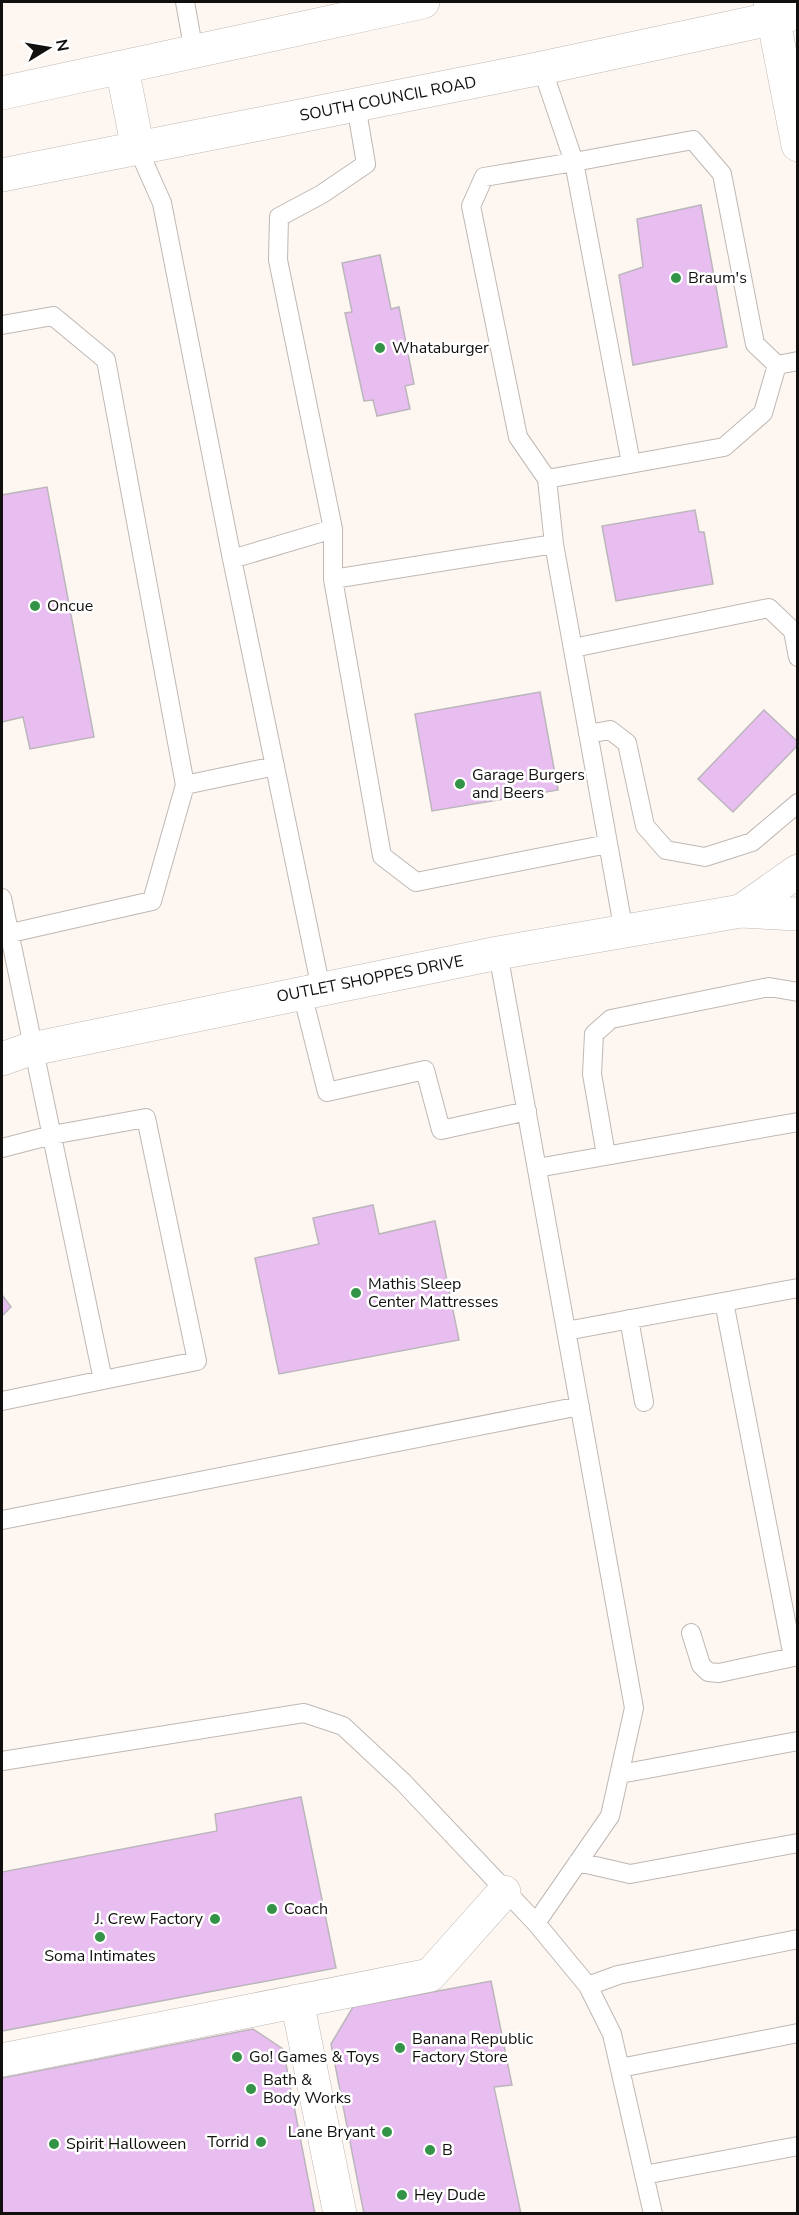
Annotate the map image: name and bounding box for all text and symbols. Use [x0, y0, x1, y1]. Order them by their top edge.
north arrow [18, 18, 78, 78]
text: N [50, 37, 74, 53]
street label: SOUTH COUNCIL ROAD [298, 71, 478, 127]
place label: Braum's [688, 267, 747, 289]
marker: Braum's [669, 271, 683, 285]
place label: Whataburger [392, 337, 489, 359]
marker: Whataburger [373, 341, 387, 355]
place label: Oncue [47, 595, 93, 617]
marker: Oncue [28, 599, 42, 613]
place label: Garage Burgers and Beers [472, 764, 585, 804]
marker: Garage Burgers and Beers [453, 777, 467, 791]
street label: OUTLET SHOPPES DRIVE [275, 950, 465, 1008]
place label: Mathis Sleep Center Mattresses [368, 1273, 499, 1313]
marker: Mathis Sleep Center Mattresses [349, 1286, 363, 1300]
place label: Coach [284, 1898, 328, 1920]
marker: Coach [265, 1902, 279, 1916]
place label: J. Crew Factory [94, 1908, 204, 1930]
marker: J. Crew Factory [208, 1912, 222, 1926]
marker: Soma Intimates [93, 1930, 107, 1944]
place label: Soma Intimates [44, 1945, 156, 1967]
place label: Banana Republic Factory Store [412, 2028, 534, 2068]
marker: Banana Republic Factory Store [393, 2041, 407, 2055]
place label: Go! Games & Toys [249, 2046, 380, 2068]
marker: Go! Games & Toys [230, 2050, 244, 2064]
place label: Bath & Body Works [263, 2069, 351, 2109]
marker: Bath & Body Works [244, 2082, 258, 2096]
place label: Lane Bryant [288, 2121, 375, 2143]
marker: Lane Bryant [380, 2125, 394, 2139]
place label: Torrid [207, 2131, 249, 2153]
place label: Spirit Halloween [66, 2133, 186, 2155]
marker: Torrid [254, 2135, 268, 2149]
marker: Spirit Halloween [47, 2137, 61, 2151]
place label: B [442, 2139, 453, 2161]
marker: B [423, 2143, 437, 2157]
place label: Hey Dude [414, 2184, 486, 2206]
marker: Hey Dude [395, 2188, 409, 2202]

